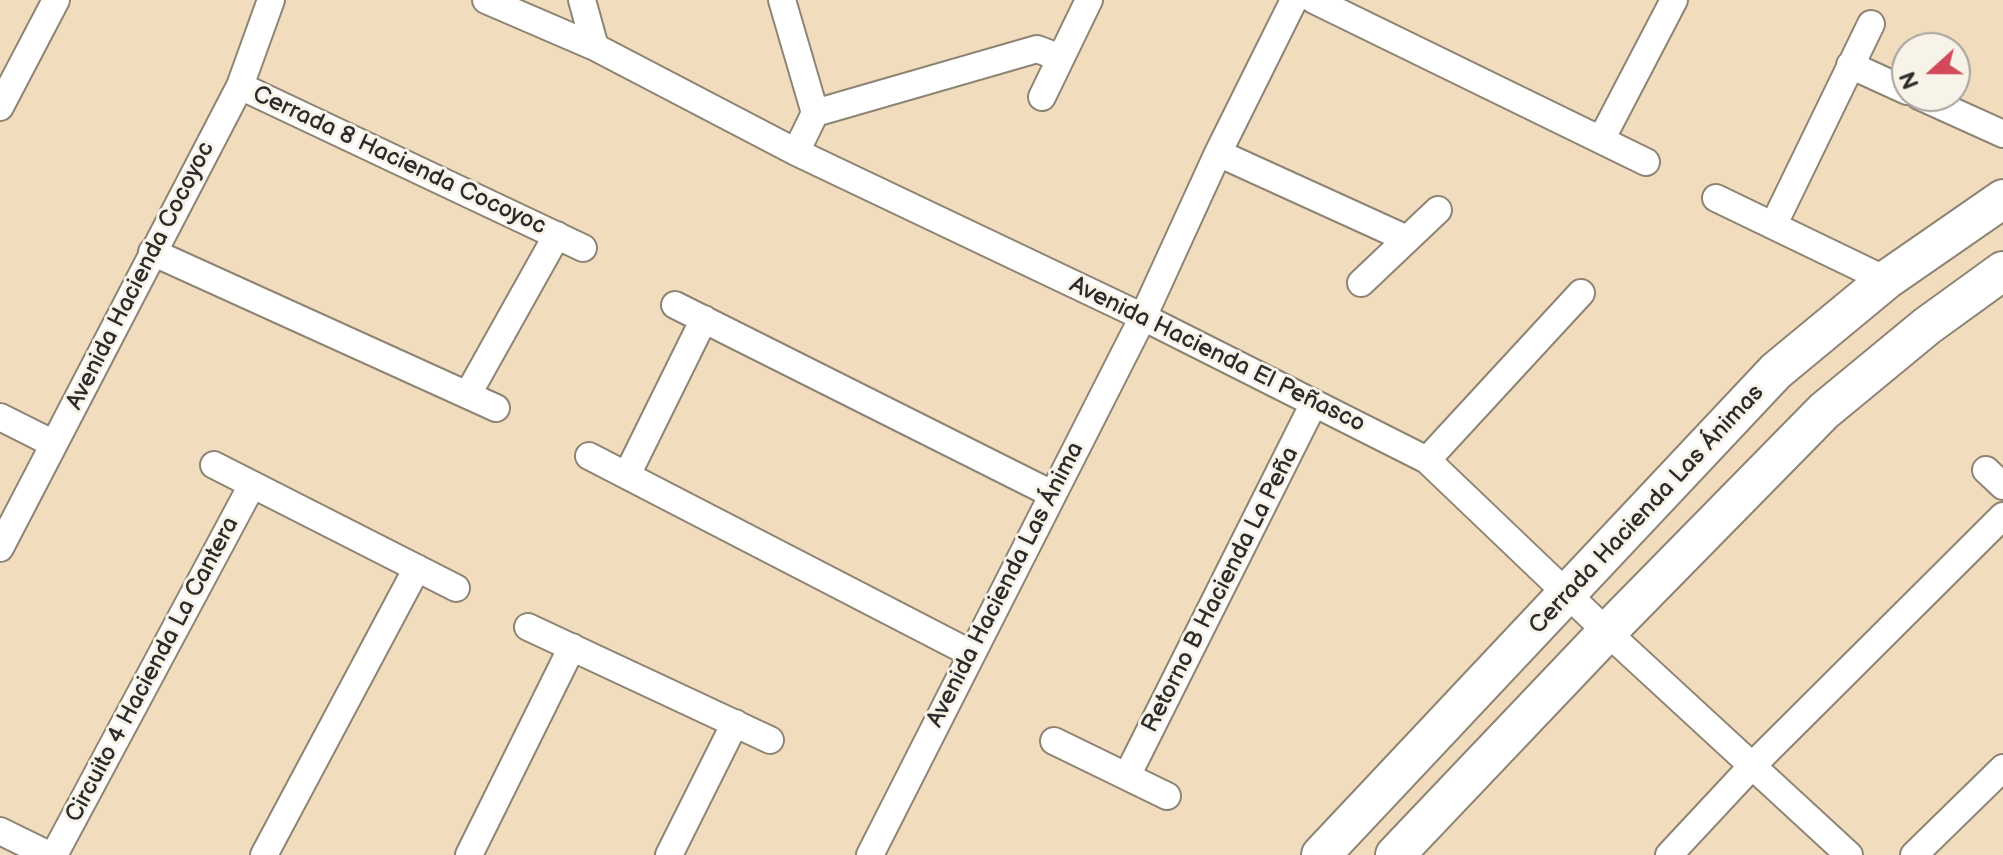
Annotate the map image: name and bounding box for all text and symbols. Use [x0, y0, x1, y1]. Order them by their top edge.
north arrow [1891, 32, 1971, 112]
text: N [1894, 68, 1926, 93]
street label: Cerrada 8 Hacienda Cocoyoc [248, 80, 550, 242]
street label: Avenida Hacienda Cocoyoc [61, 137, 221, 415]
street label: Avenida Hacienda El Peñasco [1065, 271, 1369, 439]
street label: Cerrada Hacienda Las Ánimas [1524, 379, 1770, 641]
street label: Avenida Hacienda Las Ánima [921, 438, 1091, 732]
street label: Retorno B Hacienda La Peña [1136, 442, 1306, 738]
street label: Circuito 4 Hacienda La Cantera [60, 512, 246, 828]

